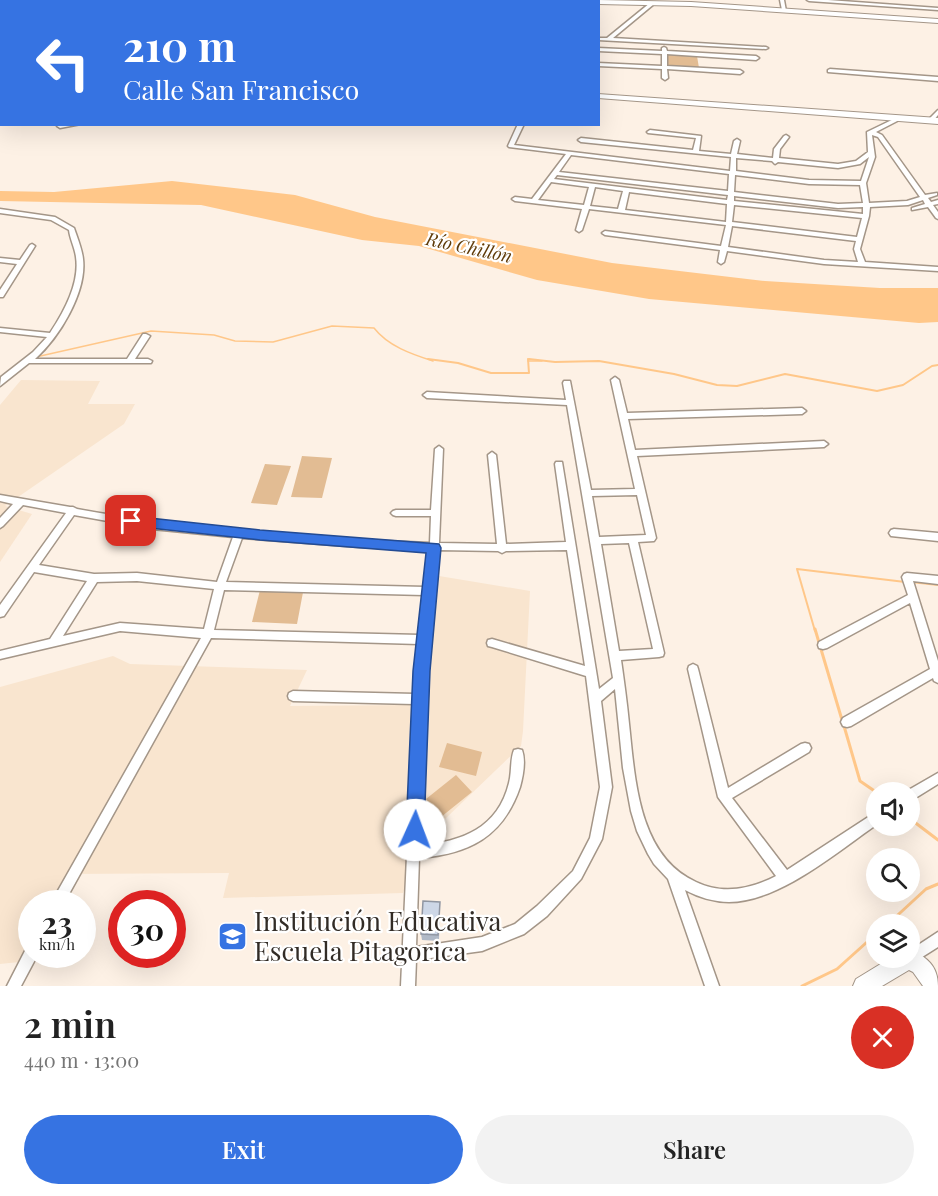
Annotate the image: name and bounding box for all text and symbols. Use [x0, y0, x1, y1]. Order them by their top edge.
text: 210 m [123, 17, 236, 73]
icon: left [24, 24, 102, 102]
text: Calle San Francisco [123, 71, 359, 107]
water label: Río Chillón [423, 226, 514, 268]
pin [105, 495, 156, 546]
icon: arrive [114, 504, 147, 537]
map controls [866, 782, 920, 968]
button: sound [866, 782, 920, 836]
position arrow [383, 798, 447, 862]
button: search [866, 848, 920, 902]
speed limit sign: 30 [108, 890, 186, 968]
text: 23 [42, 902, 72, 942]
place label: Institución Educativa Escuela Pitagorica [254, 903, 502, 968]
button: layers [866, 914, 920, 968]
school or university icon: Institución Educativa Escuela Pitagorica [217, 921, 249, 953]
text: km/h [39, 934, 75, 954]
text: 2 min [24, 999, 116, 1047]
button: close [851, 1006, 914, 1069]
text: 440 m · 13:00 [24, 1046, 139, 1073]
button: Exit [24, 1115, 463, 1184]
button: Share [475, 1115, 914, 1184]

